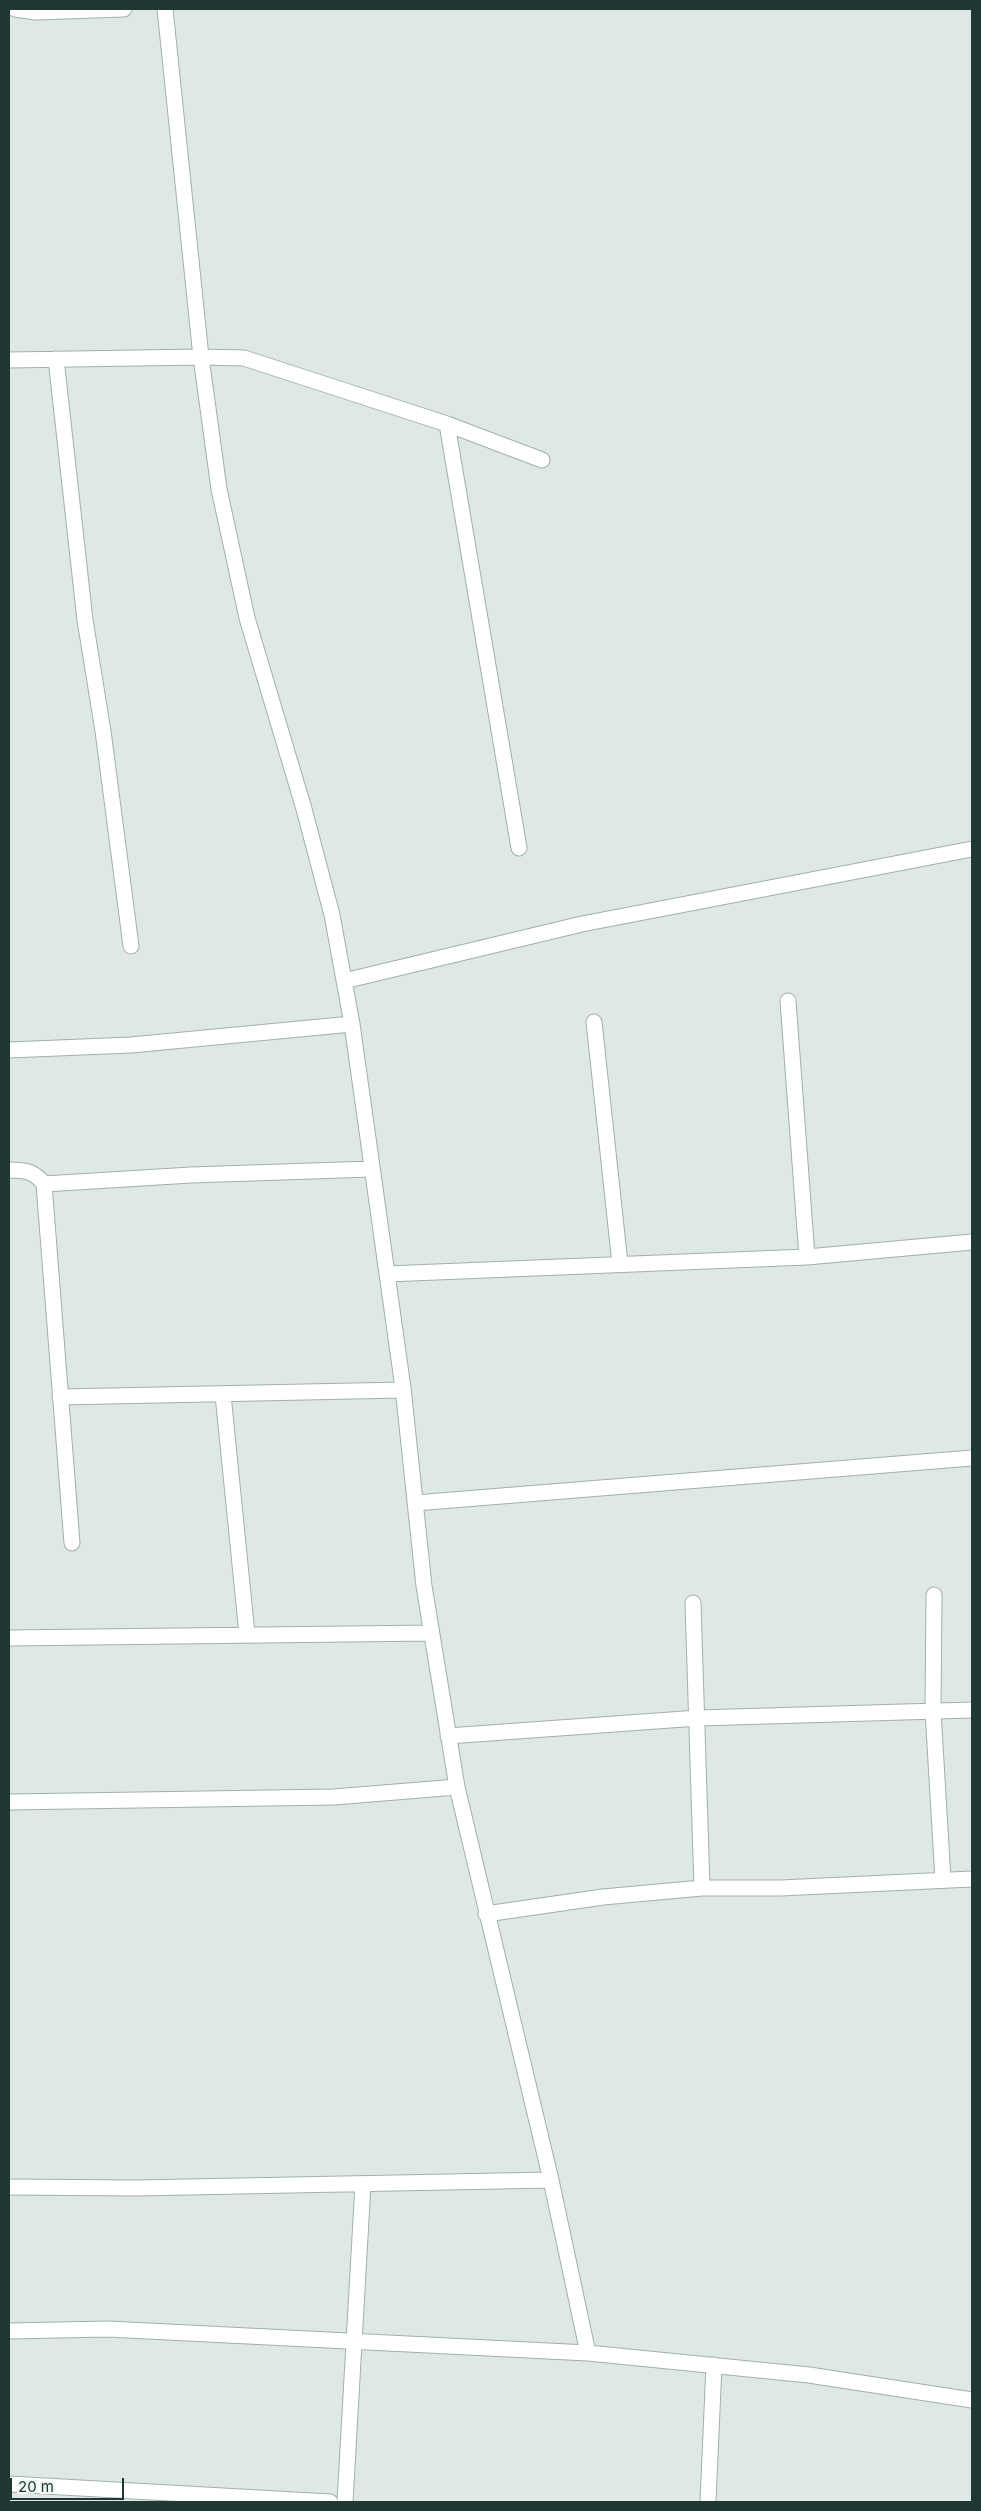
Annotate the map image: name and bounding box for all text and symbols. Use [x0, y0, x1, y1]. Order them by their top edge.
scale bar [12, 2468, 126, 2500]
text: 20 m [18, 2477, 54, 2496]

